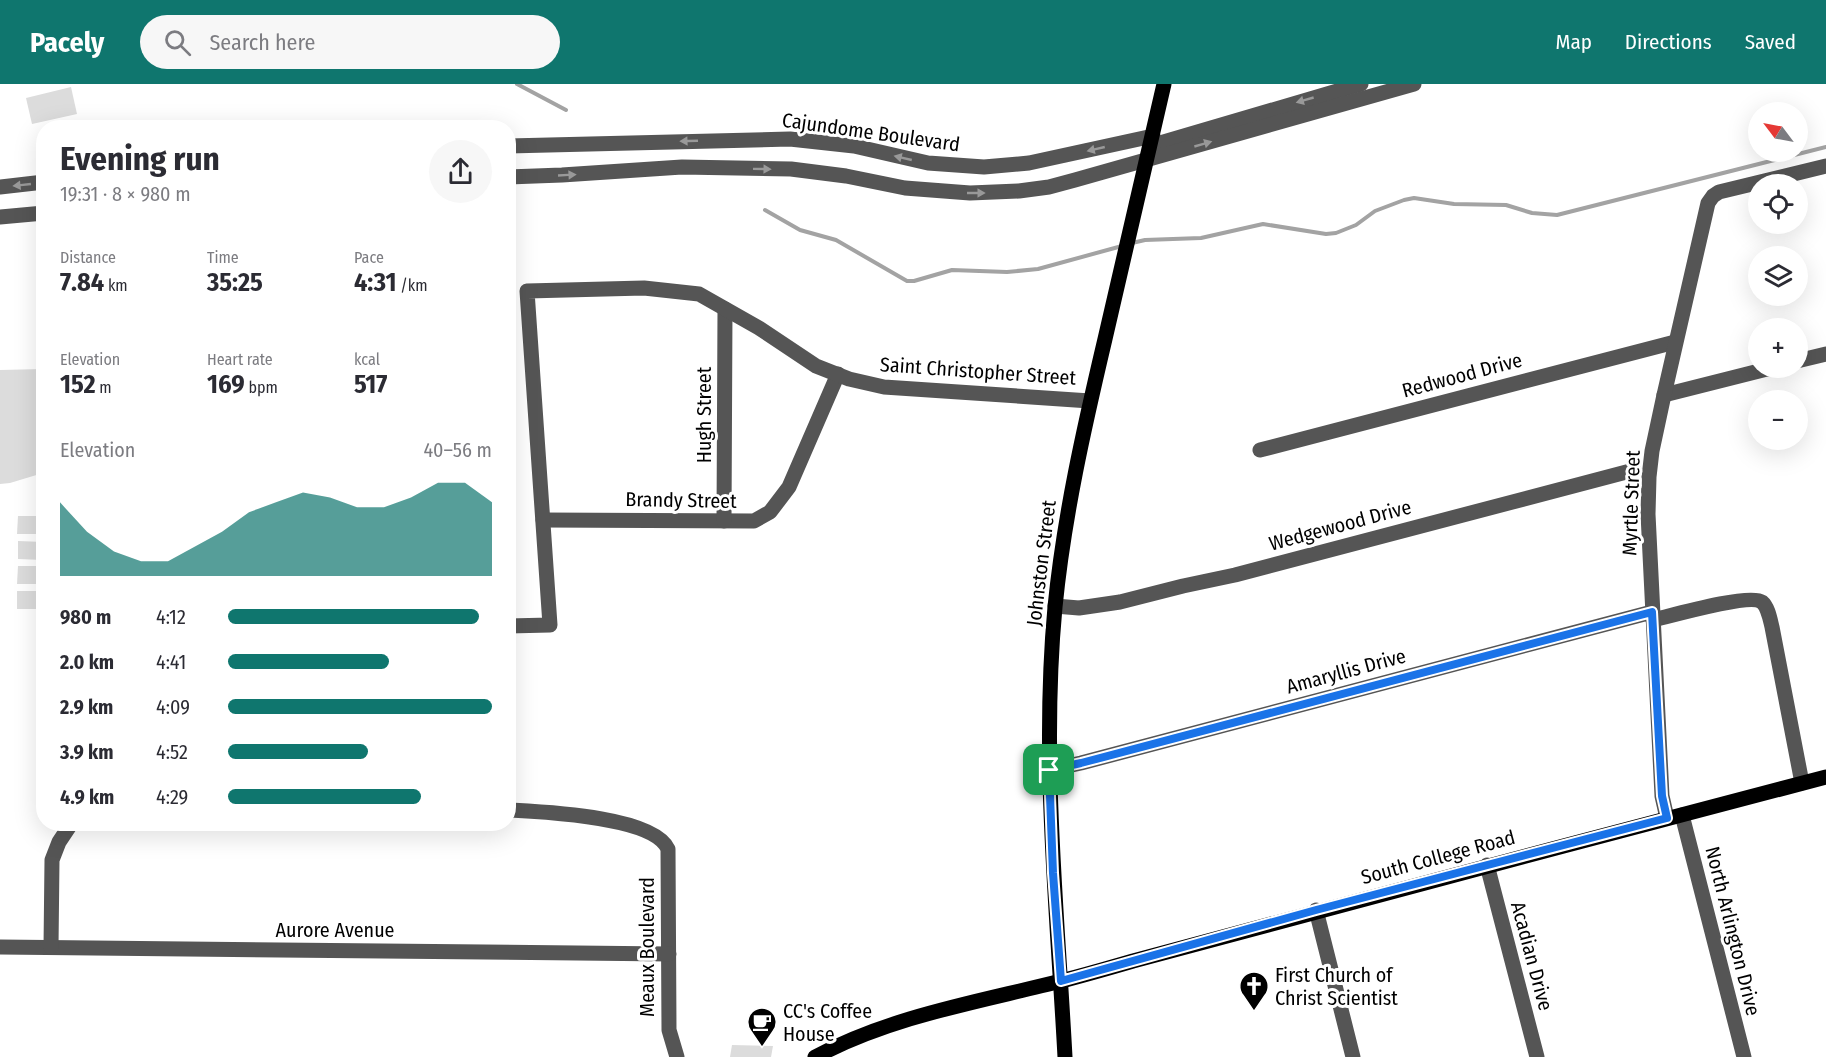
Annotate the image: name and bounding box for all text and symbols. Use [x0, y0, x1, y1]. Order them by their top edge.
search box [140, 15, 560, 69]
text: Pacely [30, 26, 104, 59]
icon: search [161, 26, 194, 59]
text: Search here [209, 29, 315, 56]
text: Map [1555, 29, 1592, 55]
text: Directions [1625, 29, 1712, 55]
text: Saved [1745, 29, 1796, 55]
one-way arrow [1296, 95, 1314, 105]
north arrow [1748, 102, 1808, 162]
map controls [1748, 102, 1808, 450]
street label: Cajundome Boulevard [781, 108, 961, 156]
one-way arrow [680, 136, 699, 146]
text: Evening run [60, 139, 220, 179]
one-way arrow [1194, 139, 1212, 148]
button: share [429, 140, 492, 203]
one-way arrow [1086, 145, 1105, 154]
one-way arrow [894, 153, 913, 162]
one-way arrow [752, 164, 771, 173]
one-way arrow [557, 170, 576, 180]
button: locate [1748, 174, 1808, 234]
one-way arrow [12, 180, 31, 190]
text: 19:31 · 8 × 980 m [60, 182, 191, 206]
one-way arrow [966, 188, 985, 198]
button: layers [1748, 246, 1808, 306]
text: Distance [60, 248, 116, 267]
text: Time [207, 248, 239, 267]
text: Pace [354, 248, 384, 267]
text: 7.84 [60, 267, 104, 298]
text: 35:25 [207, 267, 263, 298]
text: 4:31 [354, 267, 397, 298]
text: km [104, 276, 128, 295]
text: /km [397, 276, 428, 295]
button: + [1748, 318, 1808, 378]
street label: Redwood Drive [1399, 347, 1525, 403]
text: Elevation [60, 350, 120, 369]
text: Heart rate [207, 350, 273, 369]
text: kcal [354, 350, 380, 369]
street label: Saint Christopher Street [879, 352, 1077, 390]
street label: Hugh Street [692, 366, 716, 463]
text: 152 [60, 369, 96, 400]
text: 169 [207, 369, 245, 400]
text: 517 [354, 369, 387, 400]
text: m [96, 378, 112, 397]
text: bpm [245, 378, 278, 397]
button: − [1748, 390, 1808, 450]
text: Elevation [60, 438, 135, 462]
text: 40–56 m [423, 438, 492, 462]
street label: Myrtle Street [1617, 449, 1645, 556]
street label: Brandy Street [625, 487, 737, 513]
street label: Wedgewood Drive [1266, 494, 1414, 556]
street label: Johnston Street [1021, 498, 1061, 627]
text: 980 m [60, 605, 111, 629]
text: 4:12 [156, 605, 186, 629]
street label: Amaryllis Drive [1284, 644, 1408, 698]
text: 2.0 km [60, 650, 114, 674]
text: 4:41 [156, 650, 186, 674]
text: 2.9 km [60, 695, 113, 719]
text: 4:09 [156, 695, 190, 719]
text: 3.9 km [60, 740, 114, 764]
text: 4:52 [156, 740, 188, 764]
pin [1023, 744, 1074, 795]
icon: arrive [1032, 753, 1065, 786]
text: 4.9 km [60, 785, 114, 809]
text: 4:29 [156, 785, 188, 809]
street label: South College Road [1358, 825, 1518, 889]
street label: North Arlington Drive [1700, 844, 1766, 1018]
street label: Meaux Boulevard [635, 877, 659, 1017]
street label: Acadian Drive [1506, 899, 1558, 1013]
street label: Aurore Avenue [275, 918, 395, 942]
place label: First Church of Christ Scientist [1275, 963, 1398, 1010]
church icon: First Church of Christ Scientist [1238, 970, 1270, 1012]
place label: CC's Coffee House [783, 999, 872, 1046]
cafe icon: CC's Coffee House [746, 1006, 778, 1048]

